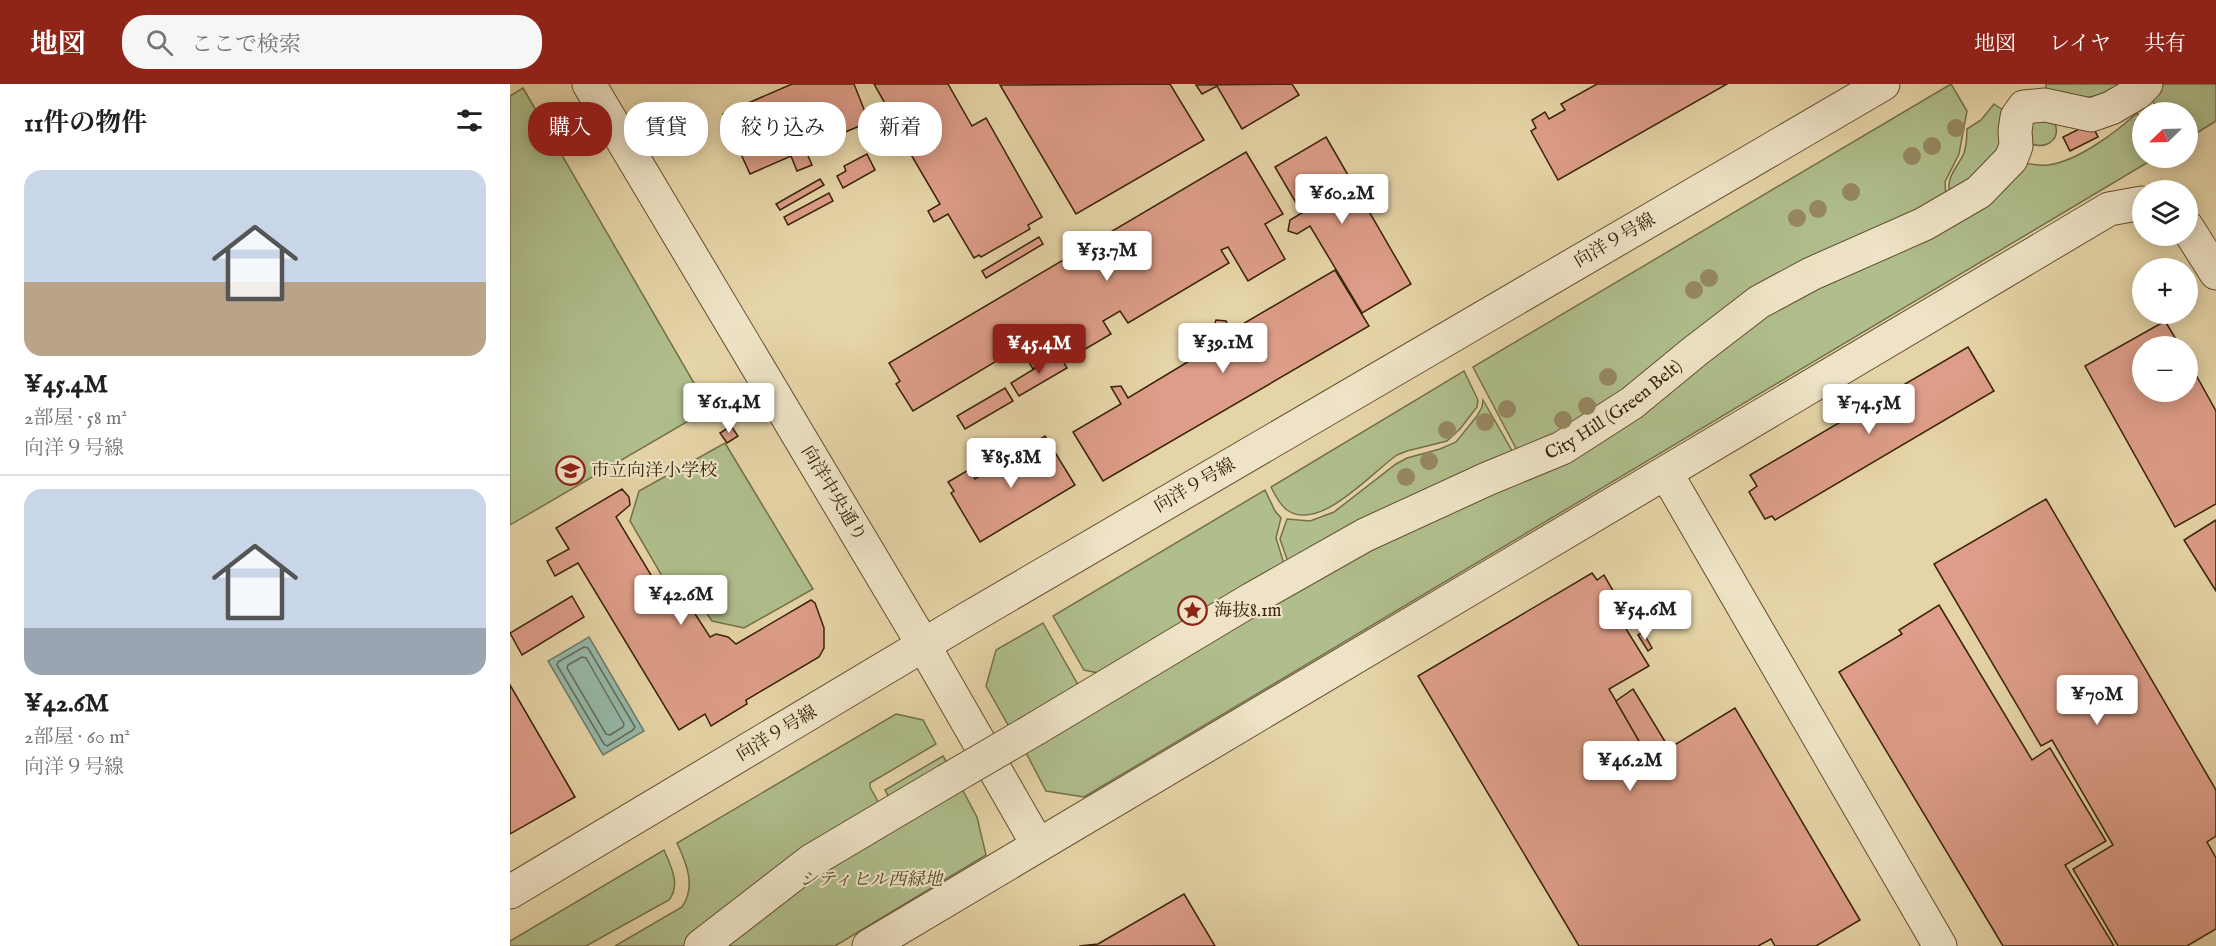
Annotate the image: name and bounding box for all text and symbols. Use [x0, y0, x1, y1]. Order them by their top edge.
search box [122, 15, 542, 69]
icon: search [143, 26, 176, 59]
text: 地図 [30, 28, 86, 63]
text: ここで検索 [191, 31, 301, 59]
text: 地図 [1974, 31, 2016, 58]
text: レイヤ [2049, 31, 2111, 58]
text: 共有 [2144, 31, 2186, 58]
chip: 購入 [528, 102, 612, 156]
chip: 賃貸 [624, 102, 708, 156]
chip: 絞り込み [720, 102, 846, 156]
chip: 新着 [858, 102, 942, 156]
north arrow [2132, 102, 2198, 168]
map controls [2132, 102, 2198, 402]
icon: filters [453, 104, 486, 137]
text: 11件の物件 [24, 107, 147, 140]
pin: ¥60.2M [1293, 174, 1391, 225]
button: layers [2132, 180, 2198, 246]
text: ¥60.2M [1309, 181, 1375, 206]
icon: home [201, 209, 309, 317]
street label: 向洋９号線 [1570, 209, 1660, 273]
pin: ¥53.7M [1058, 231, 1156, 282]
text: ¥53.7M [1077, 238, 1137, 263]
button: + [2132, 258, 2198, 324]
pin: ¥39.1M [1174, 323, 1272, 374]
pin: ¥45.4M [990, 324, 1088, 375]
text: ¥39.1M [1192, 330, 1254, 355]
text: ¥45.4M [1007, 331, 1071, 356]
button: − [2132, 336, 2198, 402]
street label: City Hill (Green Belt) [1542, 355, 1687, 465]
text: ¥45.4M [24, 368, 108, 401]
pin: ¥61.4M [680, 383, 778, 434]
pin: ¥74.5M [1820, 384, 1918, 435]
text: ¥61.4M [697, 390, 761, 415]
text: ¥74.5M [1837, 391, 1901, 416]
text: 2部屋 · 58 m² [24, 406, 127, 431]
text: 向洋９号線 [24, 436, 124, 461]
pin: ¥85.8M [962, 438, 1060, 489]
street label: 向洋中央通り [795, 442, 871, 546]
text: ¥85.8M [981, 445, 1041, 470]
street label: 向洋９号線 [1150, 454, 1240, 518]
school or university icon: 市立向洋小学校 [554, 455, 586, 487]
place label: 市立向洋小学校 [591, 460, 717, 483]
icon: home [201, 528, 309, 636]
pin: ¥42.6M [632, 575, 730, 626]
text: ¥42.6M [648, 582, 714, 607]
pin: ¥54.6M [1596, 590, 1694, 641]
place icon: 海抜8.1m [1177, 595, 1209, 627]
text: ¥54.6M [1613, 597, 1677, 622]
place label: 海抜8.1m [1214, 600, 1282, 623]
pin: ¥70M [2061, 675, 2133, 726]
text: ¥70M [2071, 682, 2123, 707]
text: ¥42.6M [24, 687, 109, 720]
street label: 向洋９号線 [733, 701, 821, 767]
text: 2部屋 · 60 m² [24, 725, 130, 750]
pin: ¥46.2M [1581, 741, 1679, 792]
text: ¥46.2M [1597, 748, 1663, 773]
text: 向洋９号線 [24, 755, 124, 780]
park label: シティヒル西緑地 [800, 869, 944, 892]

